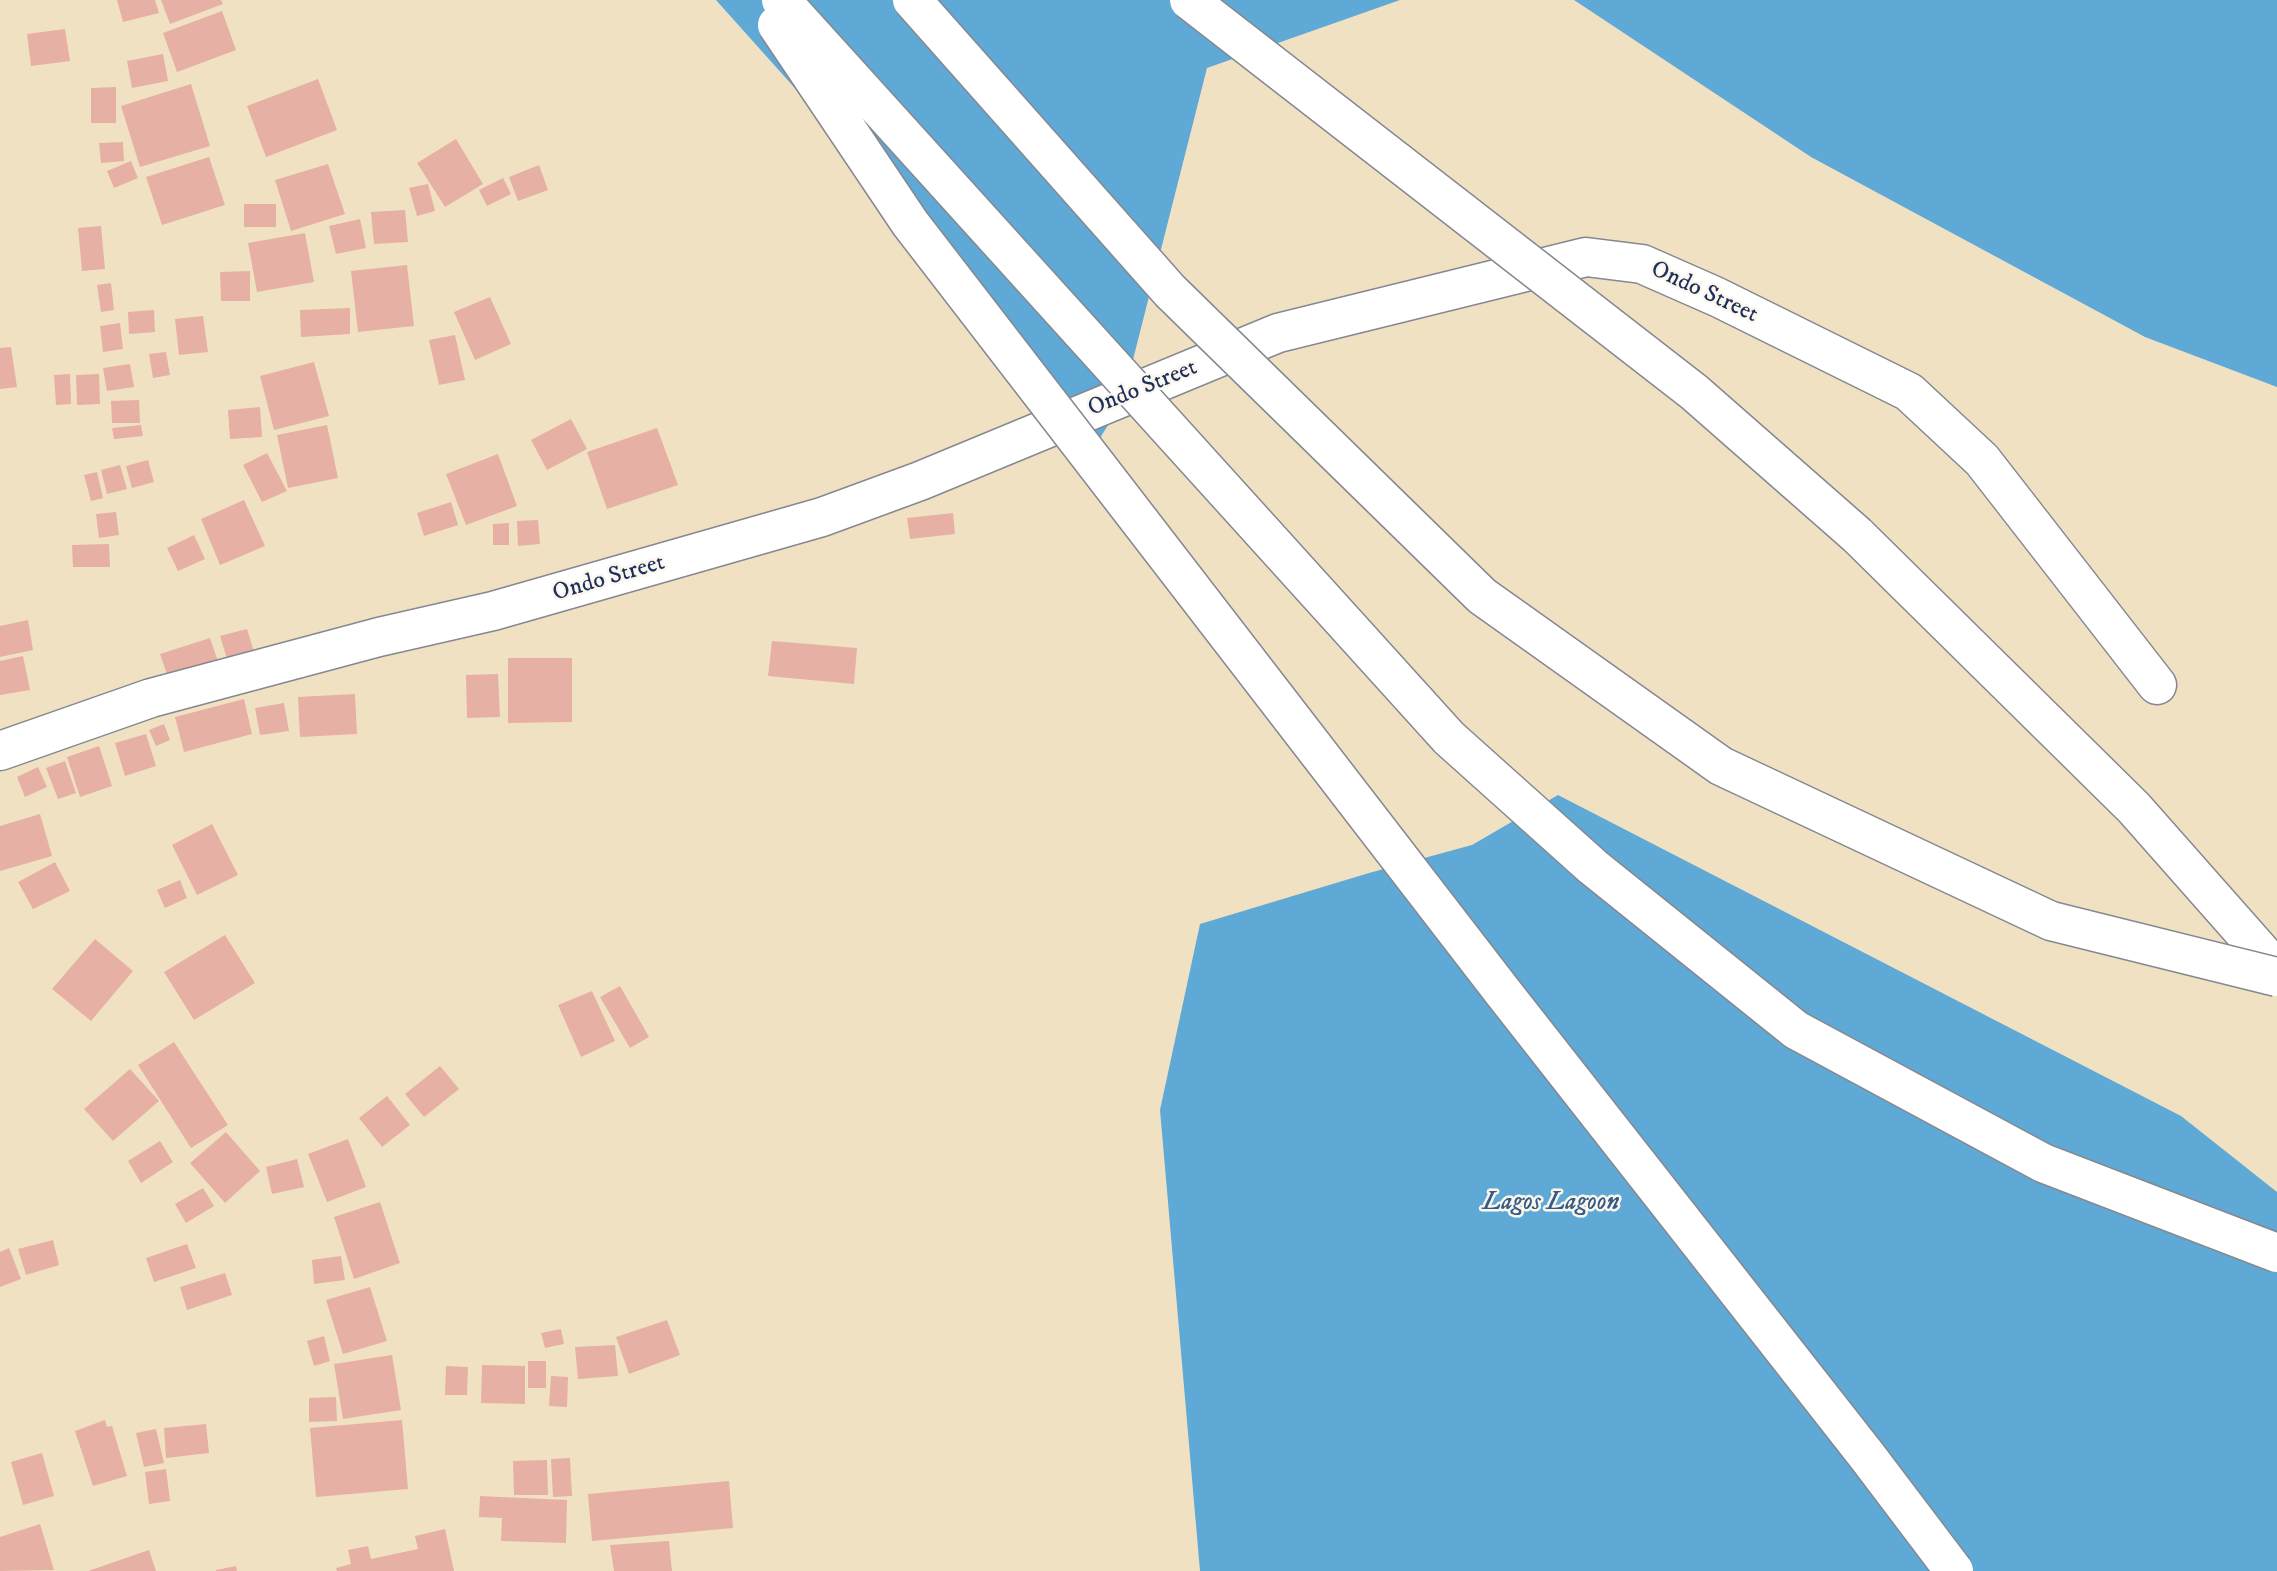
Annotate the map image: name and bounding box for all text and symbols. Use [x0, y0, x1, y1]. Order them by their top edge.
street label: Ondo Street [1646, 256, 1762, 330]
street label: Ondo Street [1084, 354, 1202, 424]
street label: Ondo Street [550, 549, 668, 609]
water label: Lagos Lagoon [1483, 1188, 1619, 1220]

